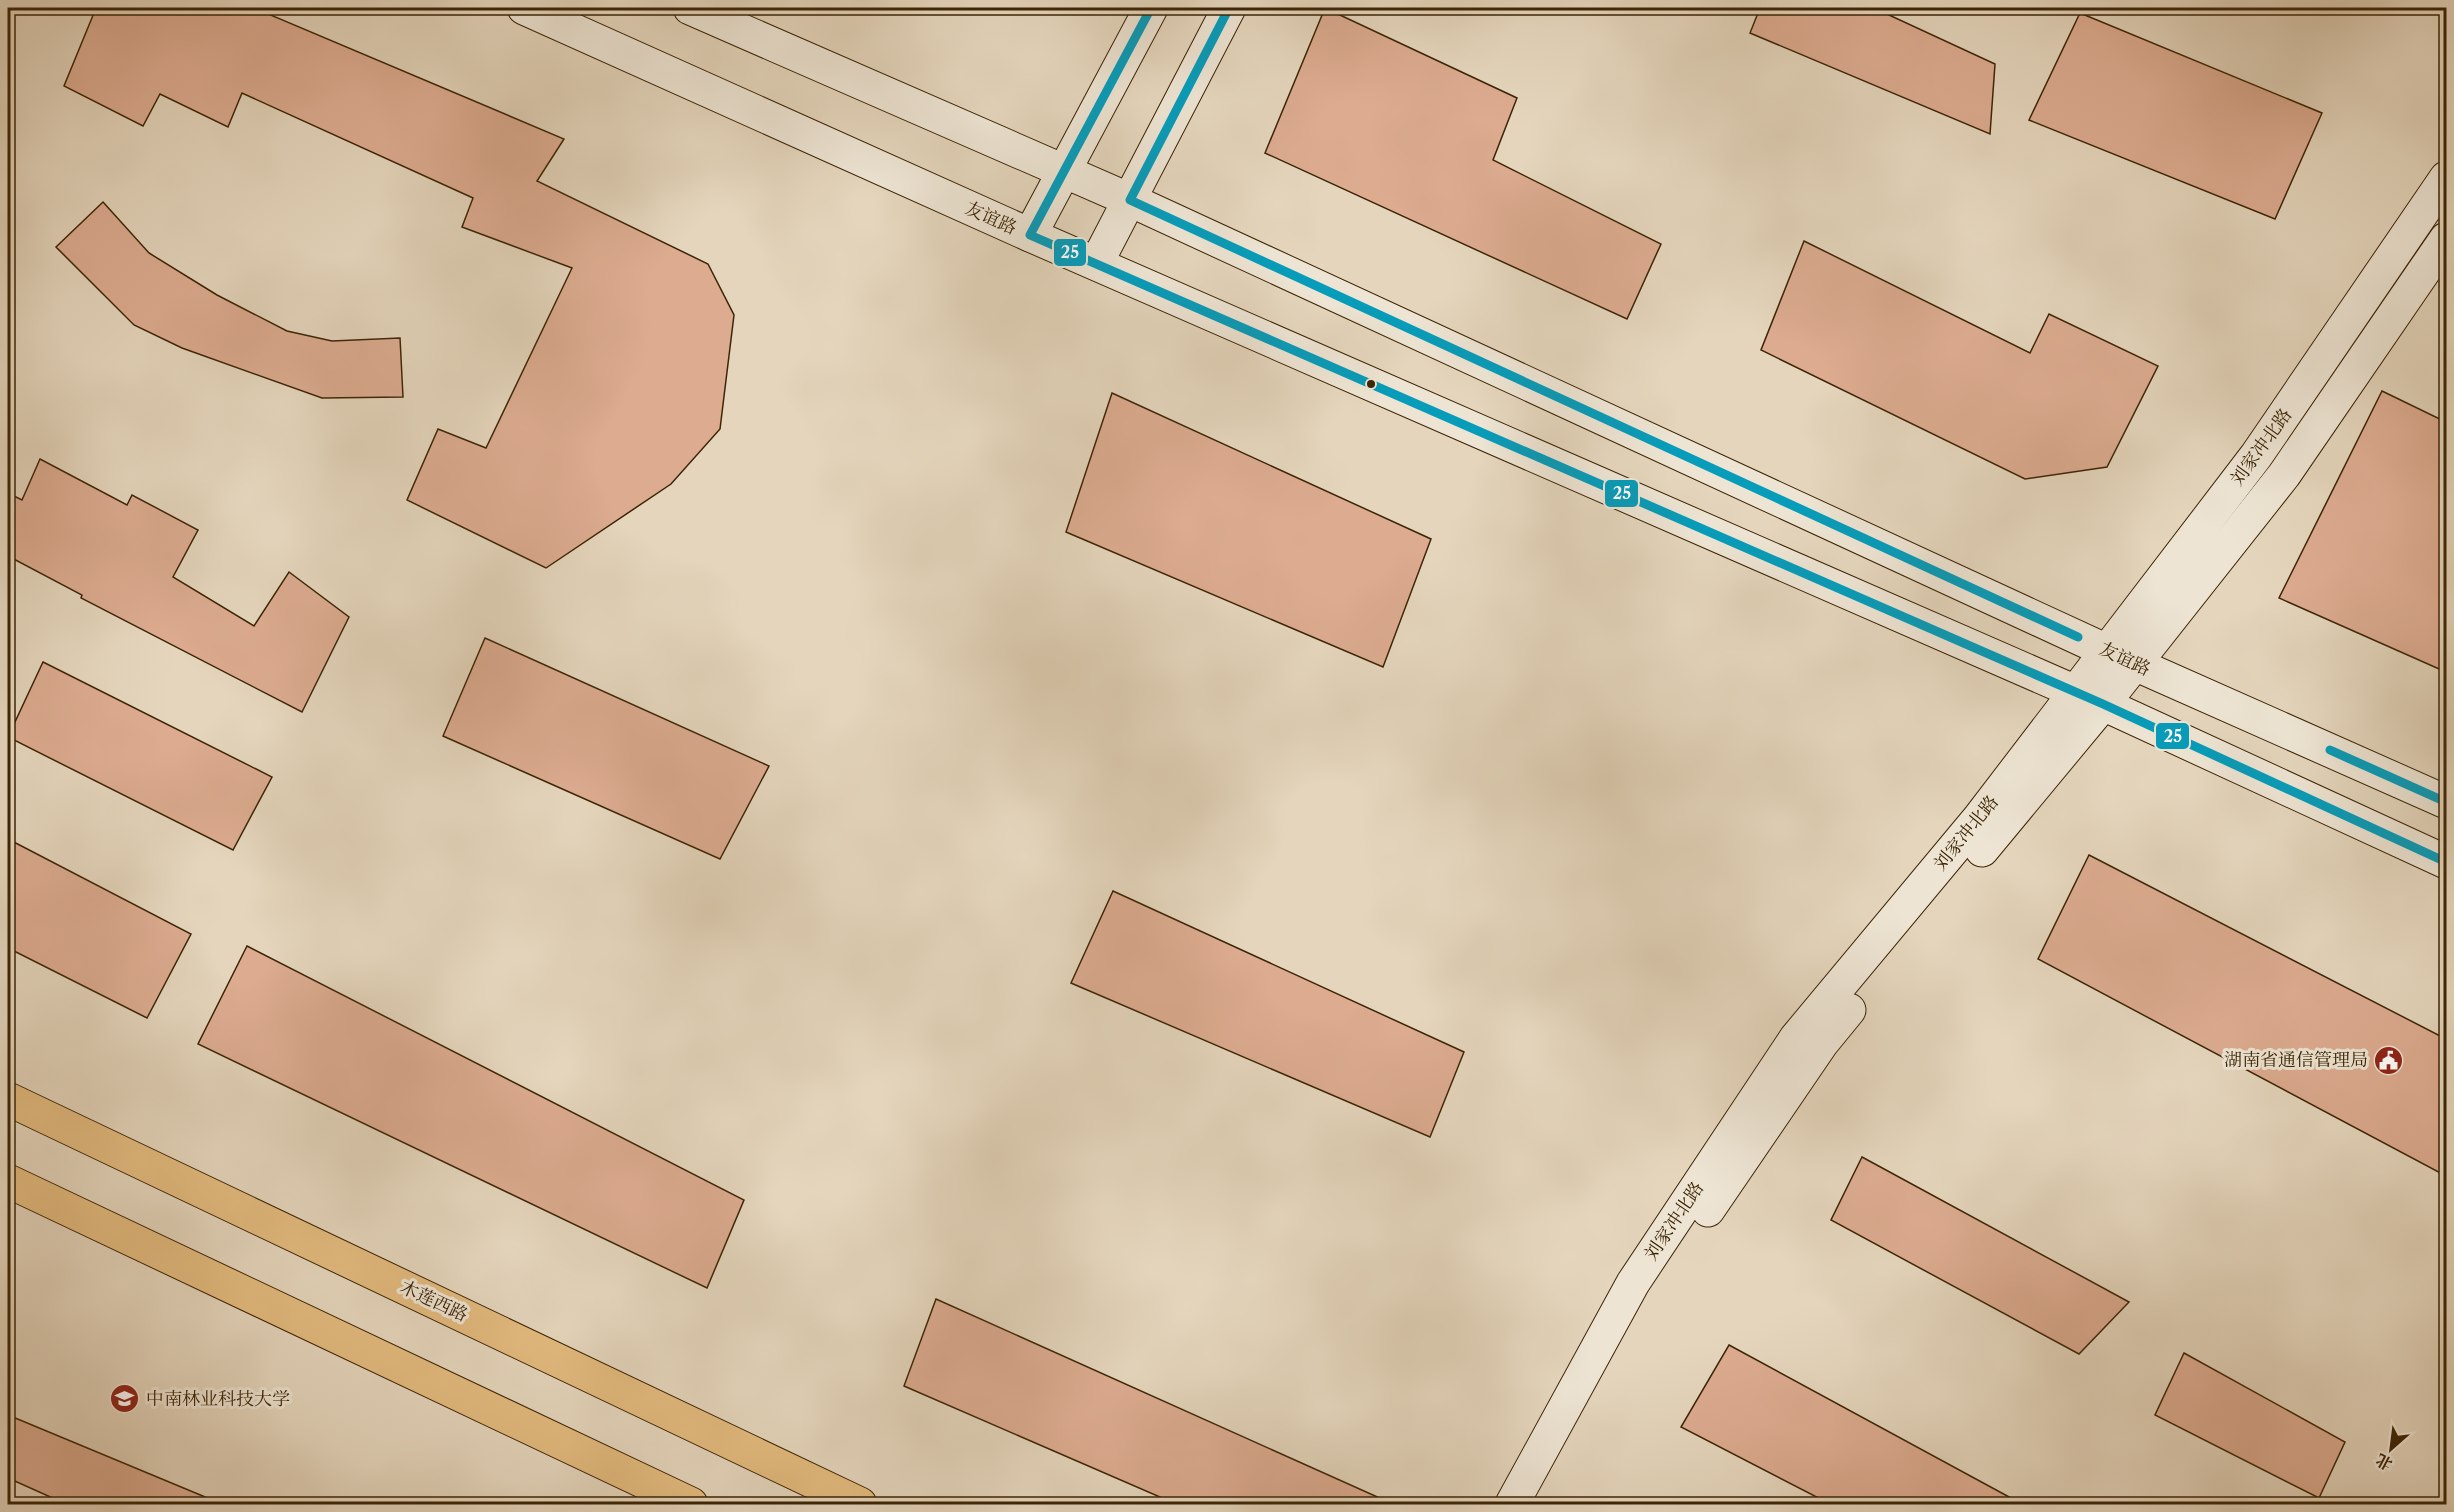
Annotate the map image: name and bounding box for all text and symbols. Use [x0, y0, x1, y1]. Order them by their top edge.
street label: 友谊路 [962, 197, 1020, 239]
line badge: 25 [1053, 238, 1087, 267]
text: 25 [1061, 242, 1079, 262]
unlabelled marker [1365, 378, 1377, 390]
street label: 刘家冲北路 [2226, 404, 2296, 490]
line badge: 25 [1604, 479, 1639, 508]
text: 25 [1613, 483, 1631, 503]
street label: 友谊路 [2096, 638, 2154, 680]
line badge: 25 [2155, 722, 2190, 750]
text: 25 [2164, 726, 2182, 746]
street label: 刘家冲北路 [1929, 791, 2003, 875]
public building icon: 湖南省通信管理局 [2373, 1044, 2405, 1076]
place label: 湖南省通信管理局 [2224, 1049, 2368, 1071]
street label: 刘家冲北路 [1640, 1178, 1708, 1264]
street label: 木莲西路 [397, 1276, 471, 1326]
school or university icon: 中南林业科技大学 [109, 1383, 141, 1415]
place label: 中南林业科技大学 [146, 1388, 290, 1410]
north arrow [2361, 1419, 2421, 1479]
text: 北 [2372, 1450, 2396, 1475]

